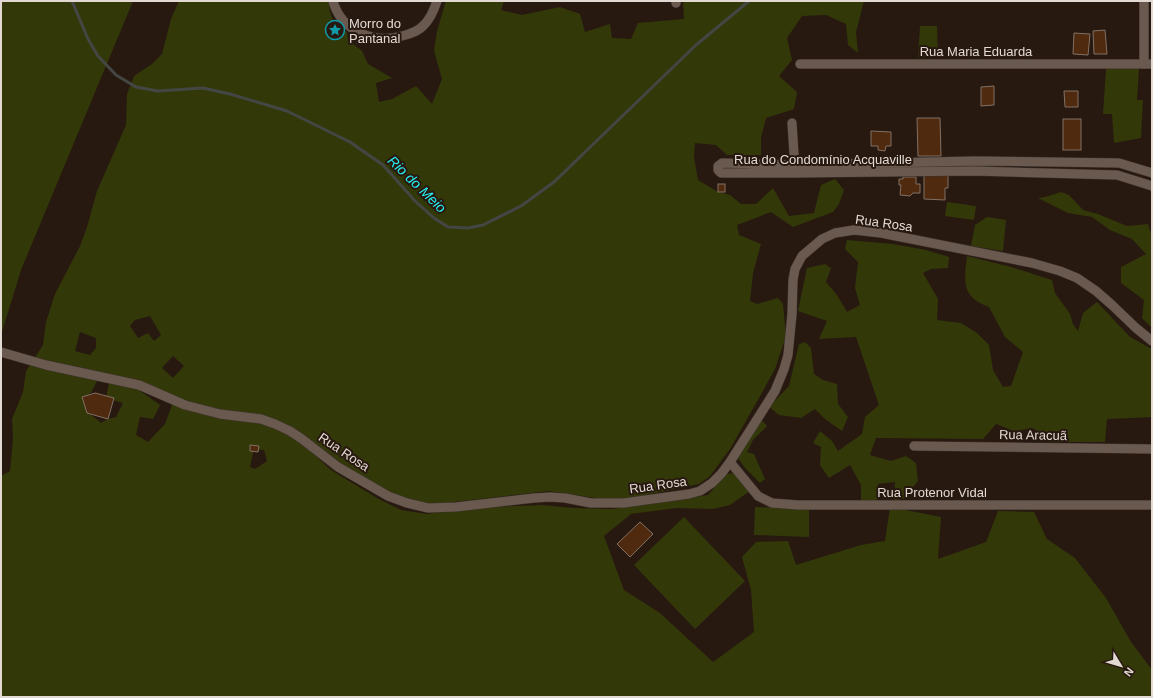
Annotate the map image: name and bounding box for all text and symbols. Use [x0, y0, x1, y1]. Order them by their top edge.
place label: Morro do Pantanal [349, 16, 401, 46]
place icon: Morro do Pantanal [324, 19, 346, 41]
street label: Rua Maria Eduarda [920, 44, 1033, 59]
water label: Rio do Meio [385, 152, 450, 216]
street label: Rua do Condomínio Acquaville [734, 152, 912, 167]
street label: Rua Rosa [854, 212, 914, 235]
street label: Rua Aracuã [999, 427, 1068, 443]
street label: Rua Rosa [316, 430, 373, 475]
street label: Rua Rosa [628, 473, 688, 496]
street label: Rua Protenor Vidal [877, 485, 987, 500]
north arrow [1101, 646, 1141, 686]
text: N [1122, 665, 1136, 679]

